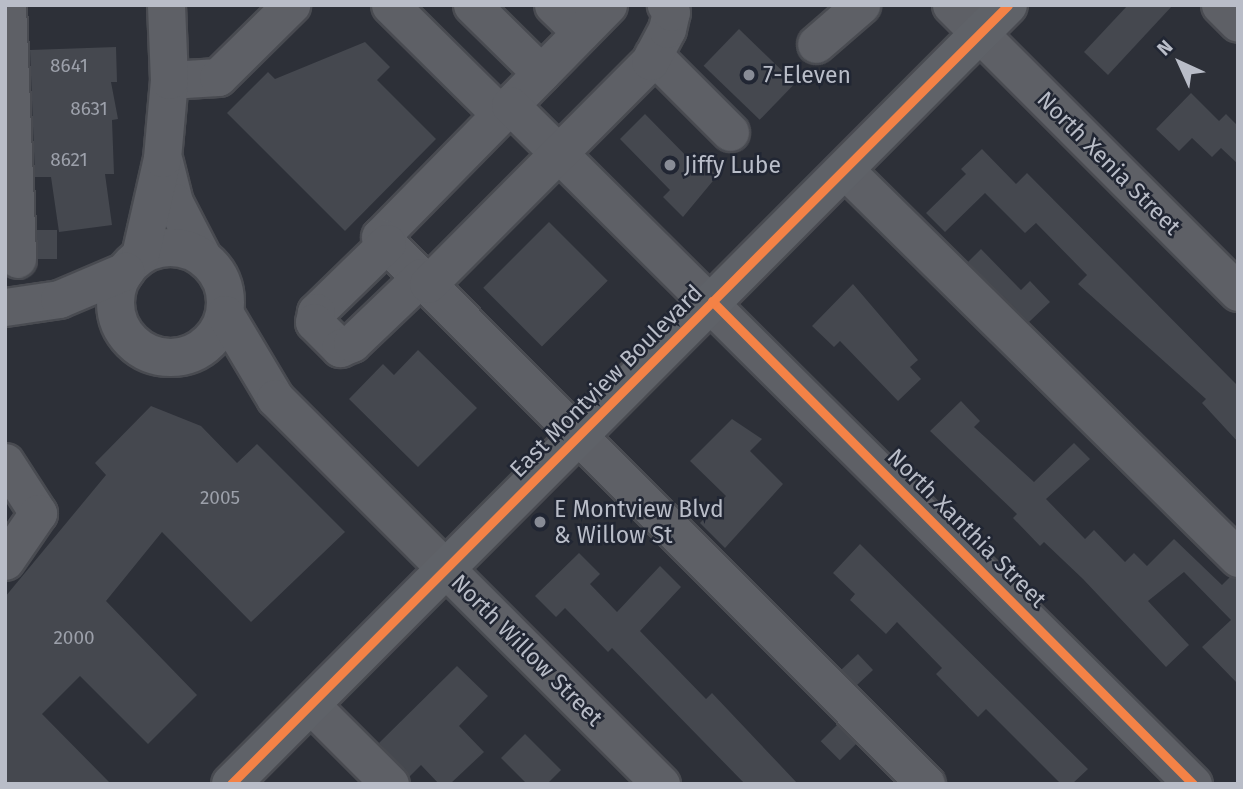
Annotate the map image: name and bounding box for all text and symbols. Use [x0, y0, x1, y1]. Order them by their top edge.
north arrow [1145, 28, 1215, 98]
text: N [1152, 35, 1177, 60]
house number: 8641 [50, 55, 88, 77]
place label: 7-Eleven [763, 61, 851, 89]
marker: 7-Eleven [741, 67, 757, 83]
street label: North Xenia Street [1032, 86, 1186, 240]
house number: 8631 [70, 98, 108, 120]
house number: 8621 [50, 149, 88, 171]
place label: Jiffy Lube [684, 151, 781, 179]
marker: Jiffy Lube [662, 157, 678, 173]
street label: East Montview Boulevard [504, 279, 708, 483]
street label: North Xanthia Street [882, 443, 1052, 613]
house number: 2005 [200, 487, 240, 509]
place label: E Montview Blvd & Willow St [554, 495, 724, 549]
marker: E Montview Blvd & Willow St [532, 514, 548, 530]
street label: North Willow Street [445, 568, 609, 732]
house number: 2000 [53, 627, 95, 649]

